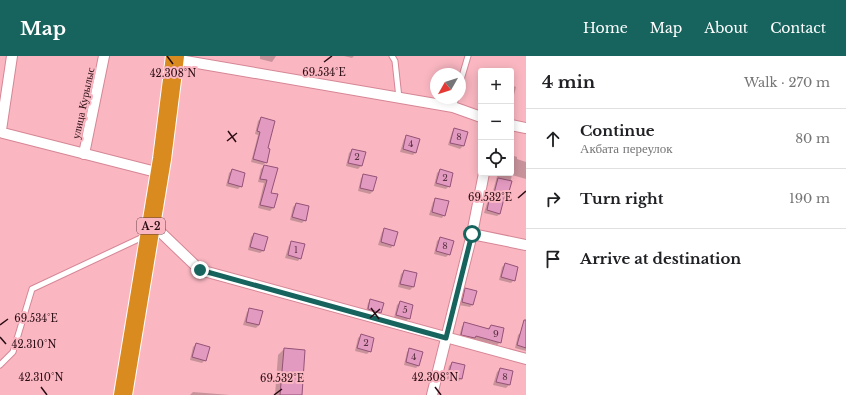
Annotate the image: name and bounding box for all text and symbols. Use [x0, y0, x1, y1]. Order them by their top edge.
text: Map [20, 17, 66, 40]
text: Home [583, 19, 628, 37]
text: Map [650, 19, 682, 37]
text: About [704, 19, 748, 37]
text: Contact [770, 19, 826, 37]
street label: улица Курылыс [69, 66, 97, 140]
text: 69.534°E [302, 66, 346, 79]
text: 42.308°N [150, 67, 196, 80]
north arrow [430, 68, 466, 104]
map controls [478, 68, 514, 176]
button: + [478, 68, 514, 104]
text: 4 min [542, 72, 595, 93]
text: Walk · 270 m [744, 74, 830, 91]
button: − [478, 104, 514, 140]
text: Continue [580, 121, 655, 140]
icon: ahead [542, 128, 564, 150]
text: 80 m [795, 130, 830, 147]
house number: 8 [456, 131, 462, 142]
house number: 4 [408, 138, 414, 149]
button: locate [478, 140, 514, 176]
text: Акбата переулок [580, 140, 673, 157]
house number: 2 [354, 151, 360, 162]
house number: 2 [442, 172, 448, 183]
icon: right [542, 188, 564, 210]
text: Turn right [580, 189, 663, 208]
text: 190 m [789, 190, 830, 207]
text: 69.532°E [468, 191, 512, 204]
road number: A-2 [137, 218, 165, 234]
route start [463, 225, 481, 243]
house number: 8 [442, 240, 448, 251]
house number: 1 [294, 244, 298, 255]
icon: arrive [542, 248, 564, 270]
text: Arrive at destination [580, 249, 741, 268]
route end [191, 261, 209, 279]
house number: 5 [402, 304, 408, 315]
text: 69.534°E [14, 312, 58, 325]
house number: 9 [493, 328, 499, 339]
house number: 2 [363, 337, 369, 348]
text: 42.310°N [12, 338, 56, 351]
house number: 4 [411, 351, 417, 362]
text: 42.310°N [19, 371, 63, 384]
text: 42.308°N [412, 371, 458, 384]
house number: 8 [502, 371, 508, 382]
text: 69.532°E [260, 372, 304, 385]

